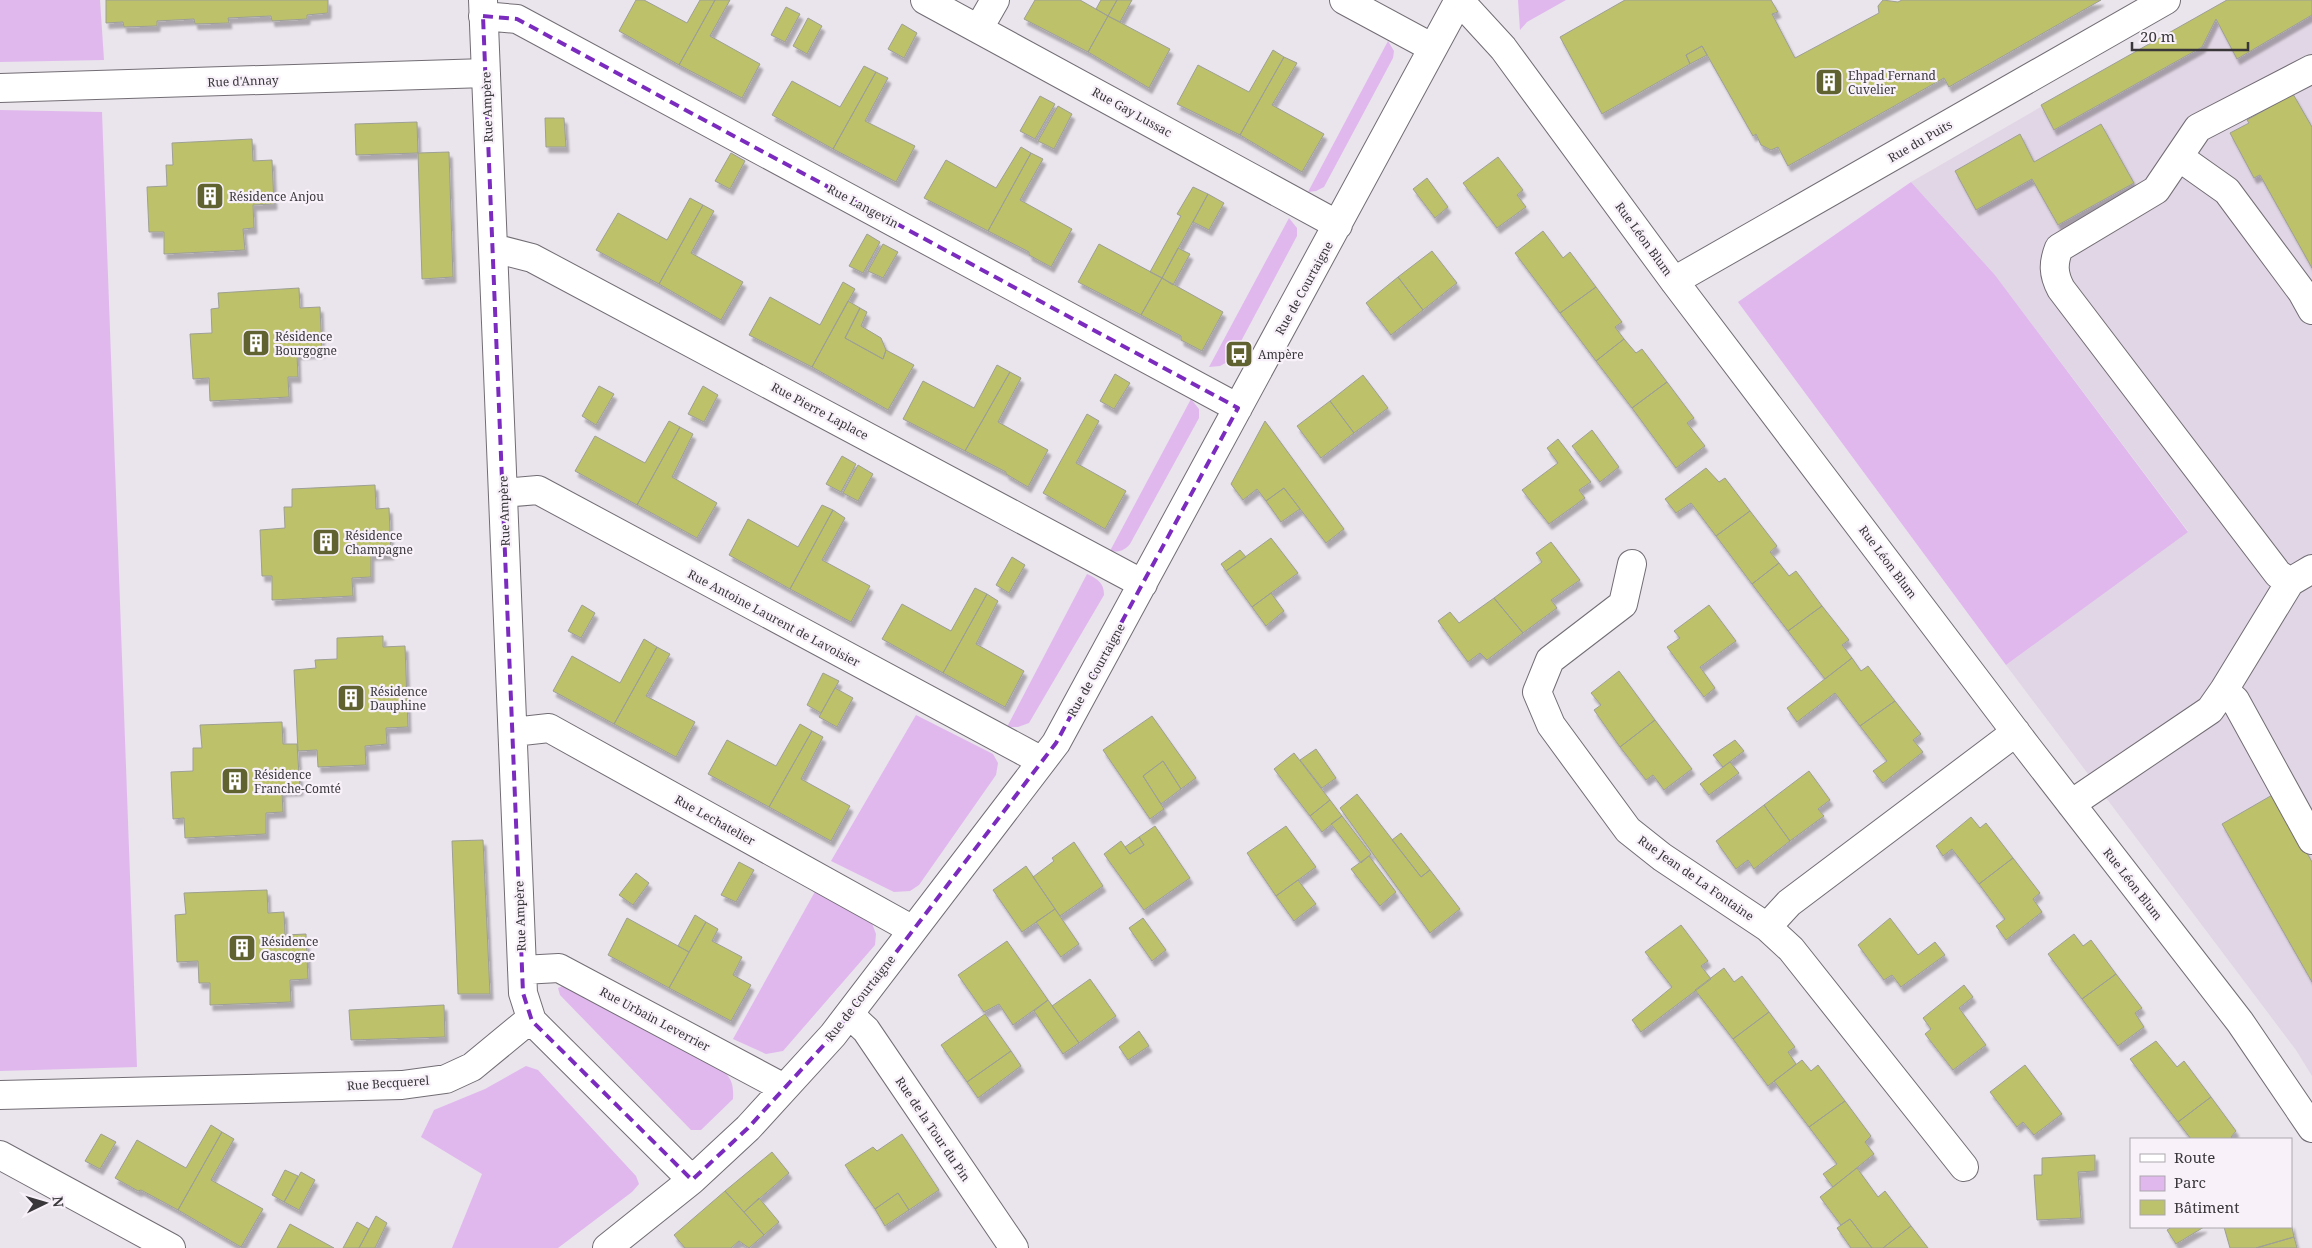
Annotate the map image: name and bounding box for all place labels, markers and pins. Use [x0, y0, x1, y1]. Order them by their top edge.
building icon: Ehpad Fernand Cuvelier [1814, 67, 1844, 97]
place label: Ehpad Fernand Cuvelier [1848, 67, 1937, 98]
building icon: Résidence Anjou [195, 181, 225, 211]
place label: Résidence Anjou [229, 188, 324, 205]
building icon: Résidence Bourgogne [241, 328, 271, 358]
place label: Résidence Bourgogne [275, 328, 337, 359]
bus stop icon: Ampère [1224, 339, 1254, 369]
place label: Ampère [1258, 346, 1304, 363]
building icon: Résidence Champagne [311, 527, 341, 557]
place label: Résidence Champagne [345, 527, 413, 558]
building icon: Résidence Dauphine [336, 683, 366, 713]
place label: Résidence Dauphine [370, 683, 427, 714]
building icon: Résidence Franche-Comté [220, 766, 250, 796]
place label: Résidence Franche-Comté [254, 766, 341, 797]
building icon: Résidence Gascogne [227, 933, 257, 963]
place label: Résidence Gascogne [261, 933, 318, 964]

